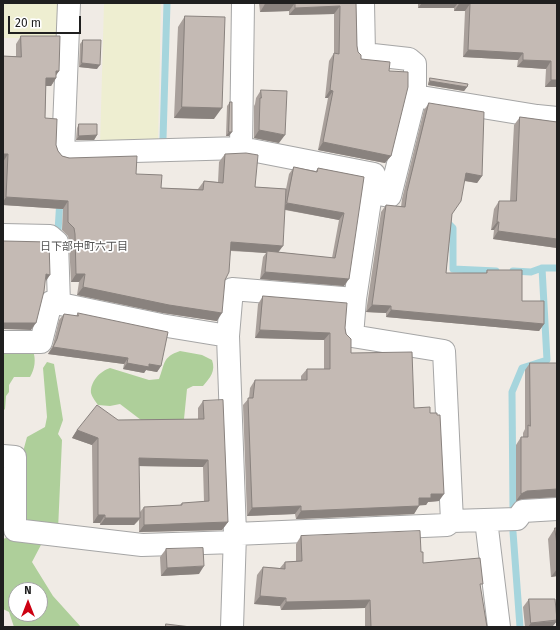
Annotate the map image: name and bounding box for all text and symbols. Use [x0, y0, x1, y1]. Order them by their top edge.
scale bar [10, 8, 83, 34]
text: 20 m [15, 16, 41, 30]
district label: 日下部中町六丁目 [40, 240, 128, 254]
north arrow [8, 582, 48, 622]
text: N [24, 584, 32, 597]

